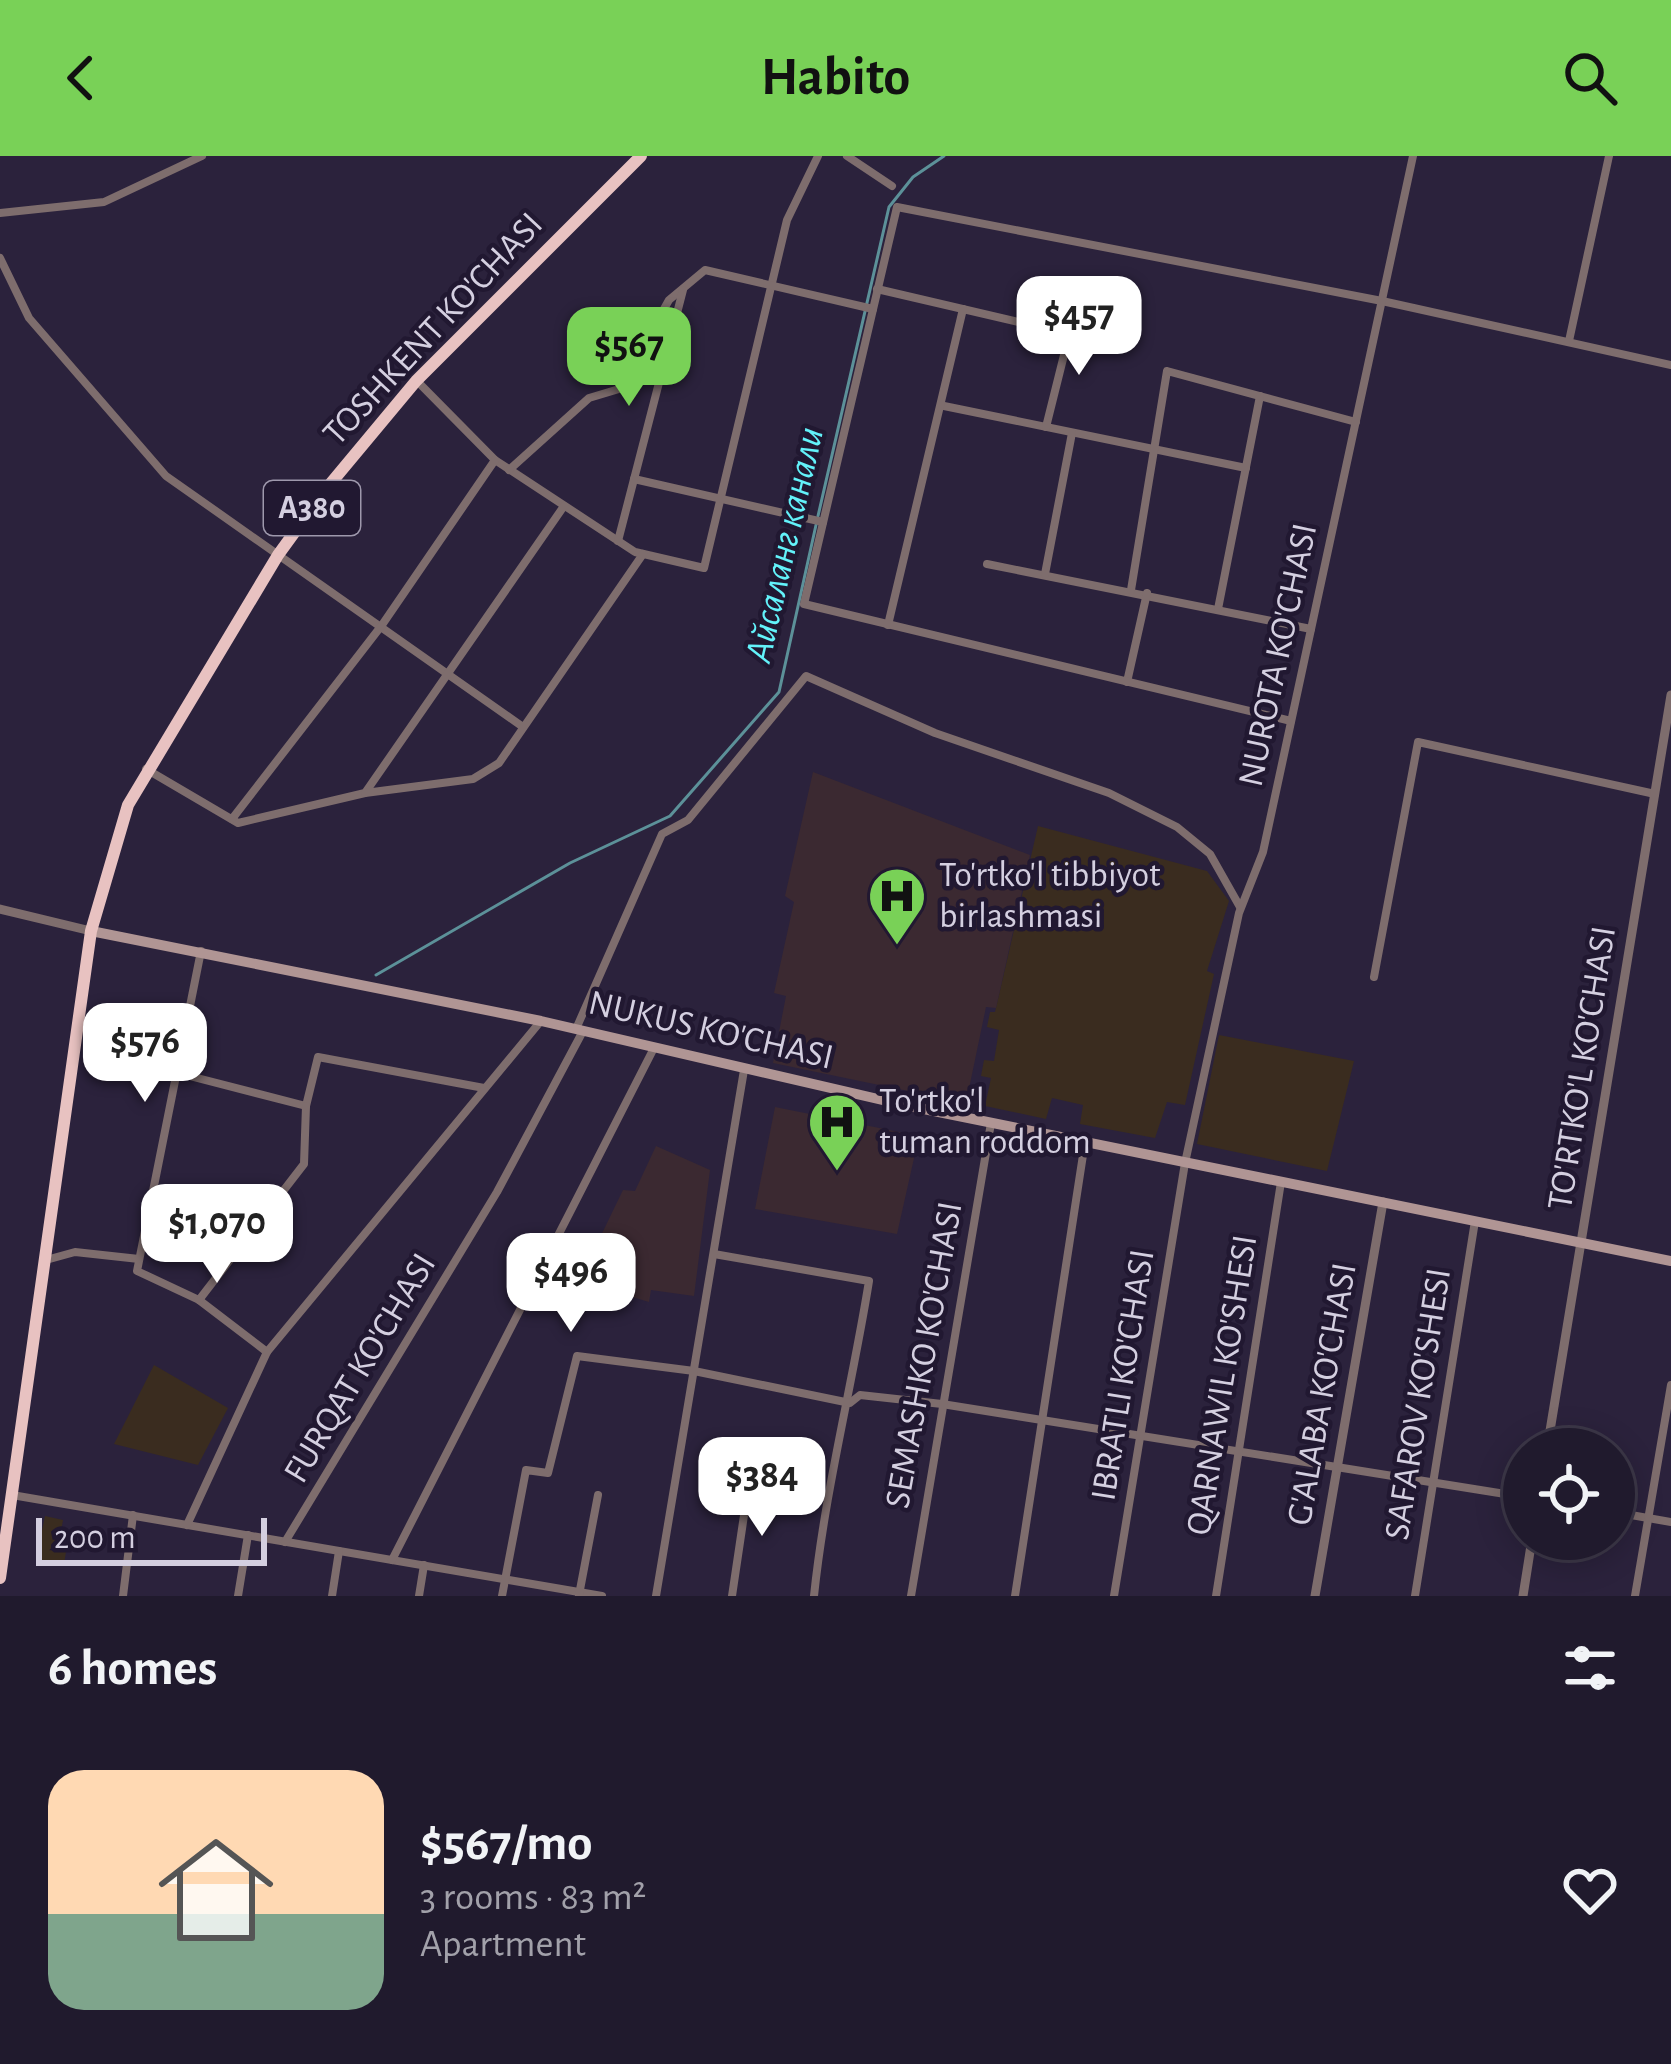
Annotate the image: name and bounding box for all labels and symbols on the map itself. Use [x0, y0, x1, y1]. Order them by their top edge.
street label: TOSHKENT KO'CHASI [317, 206, 549, 452]
pin: $457 [1008, 276, 1150, 378]
pin: $567 [558, 307, 700, 409]
water label: Айсаланг канали [739, 424, 831, 667]
road number: A380 [264, 481, 360, 535]
street label: NUROTA KO'CHASI [1233, 520, 1323, 790]
place label: To'rtko'l tibbiyot birlashmasi [939, 857, 1161, 934]
hospital icon: To'rtko'l tibbiyot birlashmasi [866, 865, 928, 947]
street label: TO'RTKO'L KO'CHASI [1542, 924, 1622, 1212]
street label: NUKUS KO'CHASI [585, 984, 837, 1076]
pin: $576 [74, 1003, 216, 1105]
place label: To'rtko'l tuman roddom [879, 1083, 1091, 1160]
hospital icon: To'rtko'l tuman roddom [806, 1091, 868, 1173]
pin: $1,070 [119, 1184, 315, 1286]
street label: SEMASHKO KO'CHASI [879, 1199, 969, 1511]
street label: QARNAWIL KO'SHESI [1180, 1232, 1264, 1538]
pin: $496 [500, 1233, 642, 1335]
street label: FURQAT KO'CHASI [278, 1247, 442, 1489]
street label: IBRATLI KO'CHASI [1085, 1247, 1161, 1503]
street label: G'ALABA KO'CHASI [1281, 1260, 1363, 1528]
street label: SAFAROV KO'SHESI [1379, 1266, 1457, 1542]
pin: $384 [691, 1437, 833, 1539]
scale bar [36, 1512, 267, 1565]

